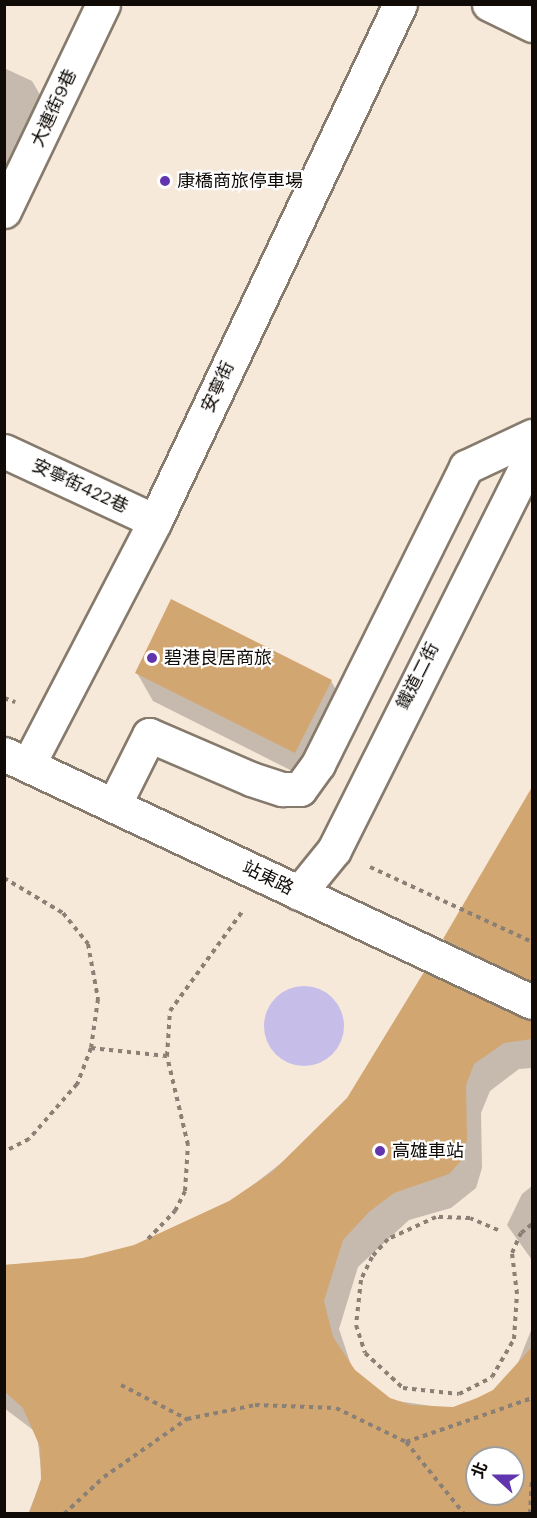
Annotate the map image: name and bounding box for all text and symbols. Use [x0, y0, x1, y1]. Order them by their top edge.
street label: 大連街9巷 [27, 66, 81, 150]
place label: 康橋商旅停車場 [177, 170, 303, 192]
marker: 康橋商旅停車場 [158, 174, 172, 188]
street label: 安寧街 [197, 358, 239, 416]
street label: 安寧街422巷 [28, 454, 132, 518]
street label: 鐵道二街 [392, 639, 444, 713]
place label: 碧港良居商旅 [164, 647, 272, 669]
marker: 碧港良居商旅 [145, 651, 159, 665]
street label: 站東路 [239, 856, 297, 900]
place label: 高雄車站 [392, 1140, 464, 1162]
marker: 高雄車站 [373, 1144, 387, 1158]
north arrow [465, 1446, 525, 1506]
text: 北 [467, 1459, 492, 1481]

